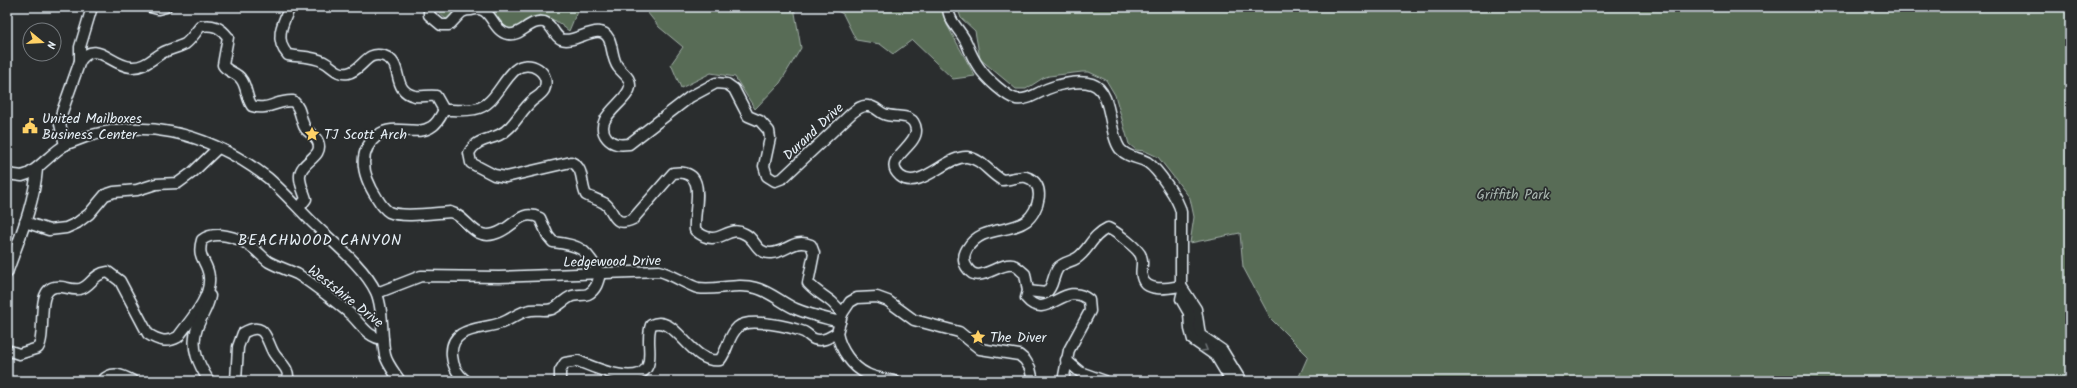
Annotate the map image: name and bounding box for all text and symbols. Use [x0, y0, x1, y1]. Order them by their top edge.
north arrow [22, 22, 62, 62]
text: N [41, 39, 60, 51]
street label: Durand Drive [778, 97, 850, 166]
place label: United Mailboxes Business Center [42, 108, 142, 146]
public building icon: United Mailboxes Business Center [21, 117, 39, 135]
place label: TJ Scott Arch [324, 124, 407, 146]
place icon: TJ Scott Arch [303, 125, 321, 143]
park label: Griffith Park [1476, 184, 1550, 206]
district label: BEACHWOOD CANYON [238, 229, 402, 253]
street label: Ledgewood Drive [563, 250, 662, 274]
street label: Westshire Drive [303, 260, 389, 334]
place label: The Diver [990, 327, 1047, 349]
place icon: The Diver [969, 328, 987, 346]
one-way arrow [1201, 345, 1208, 352]

